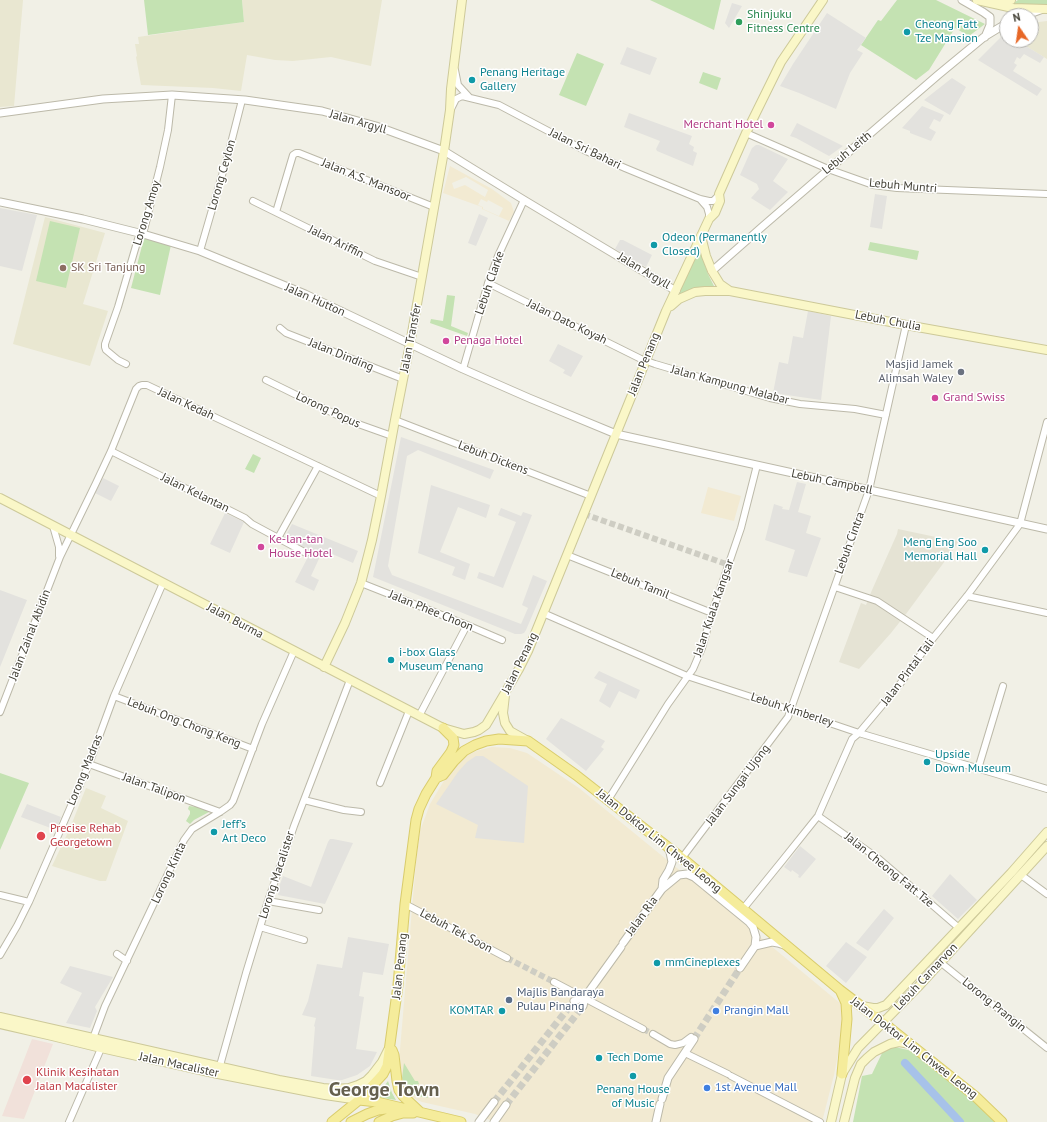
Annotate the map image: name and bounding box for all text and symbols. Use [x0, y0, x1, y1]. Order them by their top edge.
place label: Shinjuku Fitness Centre [747, 8, 820, 36]
north arrow [999, 8, 1039, 48]
text: N [1011, 10, 1022, 25]
marker: Shinjuku Fitness Centre [734, 17, 744, 27]
place label: Cheong Fatt Tze Mansion [915, 18, 978, 46]
marker: Cheong Fatt Tze Mansion [902, 27, 912, 37]
place label: Penang Heritage Gallery [480, 66, 565, 94]
marker: Penang Heritage Gallery [467, 75, 477, 85]
street label: Jalan Argyll [328, 107, 388, 137]
place label: Merchant Hotel [684, 118, 763, 132]
marker: Merchant Hotel [766, 120, 776, 130]
street label: Jalan Sri Bahari [547, 125, 623, 173]
street label: Lebuh Leith [819, 128, 875, 178]
street label: Lorong Ceylon [205, 138, 239, 212]
street label: Jalan A.S. Mansoor [319, 156, 413, 204]
street label: Lebuh Muntri [868, 176, 938, 196]
street label: Lorong Amoy [130, 179, 164, 247]
street label: Jalan Ariffin [306, 222, 366, 262]
place label: Odeon (Permanently Closed) [662, 231, 767, 259]
marker: Odeon (Permanently Closed) [649, 240, 659, 250]
street label: Lebuh Clarke [472, 249, 508, 317]
street label: Jalan Argyll [615, 250, 673, 292]
place label: SK Sri Tanjung [71, 261, 145, 275]
marker: SK Sri Tanjung [58, 263, 68, 273]
street label: Jalan Hutton [283, 280, 347, 320]
street label: Jalan Dato Koyah [525, 296, 609, 348]
street label: Jalan Transfer [397, 302, 425, 374]
street label: Lebuh Chulia [854, 308, 922, 334]
street label: Jalan Penang [625, 330, 663, 398]
place label: Penaga Hotel [454, 334, 523, 348]
street label: Jalan Dinding [306, 335, 376, 375]
marker: Penaga Hotel [441, 336, 451, 346]
place label: Masjid Jamek Alimsah Waley [878, 358, 953, 386]
street label: Jalan Kampung Malabar [669, 362, 791, 408]
marker: Masjid Jamek Alimsah Waley [956, 367, 966, 377]
street label: Jalan Kedah [156, 385, 216, 423]
street label: Lorong Popus [294, 389, 362, 431]
place label: Grand Swiss [943, 391, 1005, 405]
marker: Grand Swiss [930, 393, 940, 403]
street label: Lebuh Dickens [456, 438, 530, 478]
street label: Lebuh Campbell [790, 466, 874, 498]
street label: Jalan Kelantan [159, 470, 231, 516]
street label: Lebuh Cintra [832, 510, 868, 576]
place label: Ke-lan-tan House Hotel [269, 533, 332, 561]
place label: Meng Eng Soo Memorial Hall [903, 536, 977, 564]
marker: Ke-lan-tan House Hotel [256, 542, 266, 552]
marker: Meng Eng Soo Memorial Hall [980, 545, 990, 555]
street label: Jalan Kuala Kangsar [691, 558, 737, 658]
street label: Lebuh Tamil [609, 566, 671, 602]
street label: Jalan Zainal Abidin [6, 587, 54, 683]
street label: Jalan Phee Choon [387, 587, 475, 635]
street label: Jalan Burma [204, 600, 266, 642]
street label: Jalan Penang [499, 630, 541, 696]
street label: Jalan Pintal Tali [878, 636, 938, 708]
place label: i-box Glass Museum Penang [399, 646, 483, 674]
marker: i-box Glass Museum Penang [386, 655, 396, 665]
street label: Lebuh Kimberley [749, 690, 835, 730]
street label: Lebuh Ong Chong Keng [125, 695, 243, 751]
street label: Lorong Madras [64, 732, 106, 808]
street label: Jalan Sungai Ujong [703, 742, 773, 828]
place label: Upside Down Museum [935, 748, 1011, 776]
marker: Upside Down Museum [922, 757, 932, 767]
street label: Jalan Talipon [120, 770, 188, 806]
street label: Jalan Doktor Lim Chwee Leong [593, 786, 725, 896]
place label: Jeff’s Art Deco [222, 818, 266, 846]
place label: Precise Rehab Georgetown [50, 822, 121, 850]
marker: Jeff’s Art Deco [209, 827, 219, 837]
street label: Lorong Macalister [256, 829, 298, 921]
marker: Precise Rehab Georgetown [35, 830, 47, 842]
street label: Jalan Cheong Fatt Tze [842, 830, 936, 910]
street label: Lorong Kinta [149, 840, 189, 906]
street label: Jalan Ria [623, 894, 661, 938]
street label: Lebuh Tek Soon [417, 906, 495, 956]
street label: Jalan Penang [389, 932, 411, 1000]
street label: Lebuh Carnarvon [891, 941, 961, 1013]
place label: mmCineplexes [665, 956, 740, 970]
marker: mmCineplexes [652, 958, 662, 968]
street label: Lorong Prangin [959, 975, 1029, 1035]
place label: Majlis Bandaraya Pulau Pinang [517, 986, 604, 1014]
street label: Jalan Doktor Lim Chwee Leong [848, 994, 980, 1102]
marker: Majlis Bandaraya Pulau Pinang [504, 995, 514, 1005]
place label: KOMTAR [450, 1004, 494, 1018]
place label: Prangin Mall [724, 1004, 789, 1018]
marker: KOMTAR [497, 1006, 507, 1016]
marker: Prangin Mall [711, 1006, 721, 1016]
street label: Jalan Macalister [138, 1049, 220, 1081]
place label: Tech Dome [607, 1051, 663, 1065]
marker: Tech Dome [594, 1053, 604, 1063]
place label: Klinik Kesihatan Jalan Macalister [36, 1066, 119, 1094]
marker: Penang House of Music [628, 1071, 638, 1081]
marker: Klinik Kesihatan Jalan Macalister [21, 1074, 33, 1086]
district label: George Town [329, 1078, 439, 1102]
place label: 1st Avenue Mall [715, 1081, 797, 1095]
place label: Penang House of Music [596, 1083, 670, 1111]
marker: 1st Avenue Mall [702, 1083, 712, 1093]

